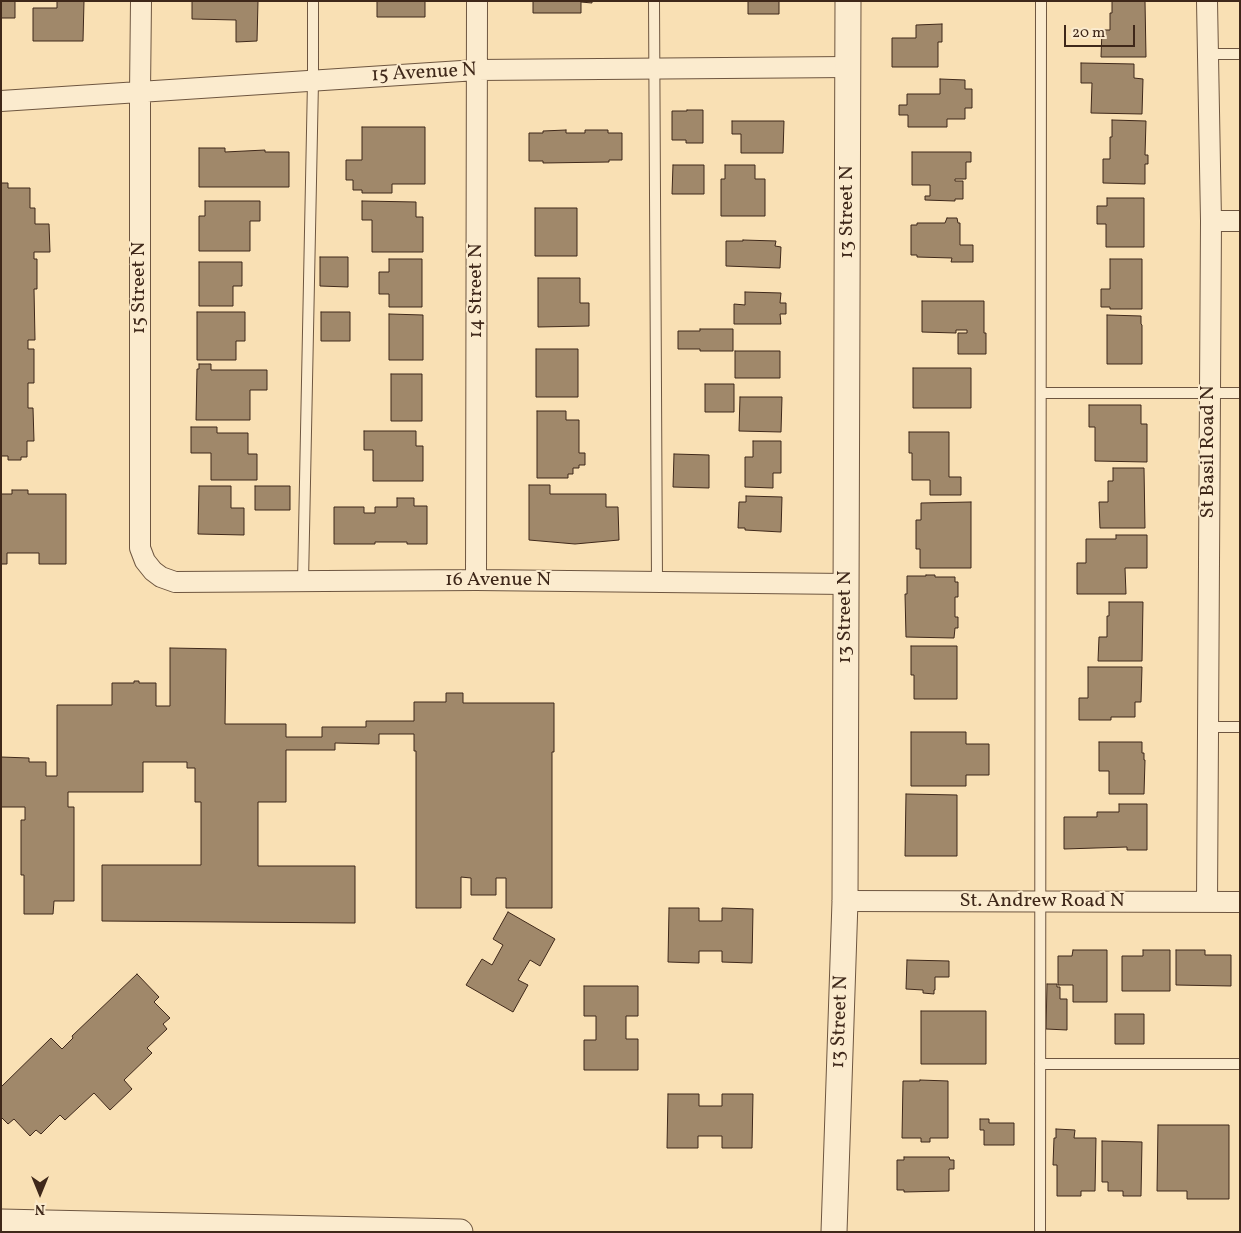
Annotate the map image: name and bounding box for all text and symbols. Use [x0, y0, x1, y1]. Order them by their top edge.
scale bar [1066, 15, 1137, 47]
text: 20 m [1072, 23, 1105, 44]
street label: 15 Avenue N [371, 59, 477, 89]
street label: 13 Street N [836, 165, 860, 259]
street label: 15 Street N [128, 242, 152, 334]
street label: 14 Street N [465, 244, 489, 338]
street label: St Basil Road N [1197, 385, 1221, 519]
street label: 16 Avenue N [445, 569, 551, 593]
street label: 13 Street N [834, 570, 858, 664]
street label: St. Andrew Road N [959, 890, 1125, 914]
street label: 13 Street N [827, 975, 855, 1069]
north arrow [15, 1168, 65, 1218]
text: N [35, 1199, 45, 1218]

